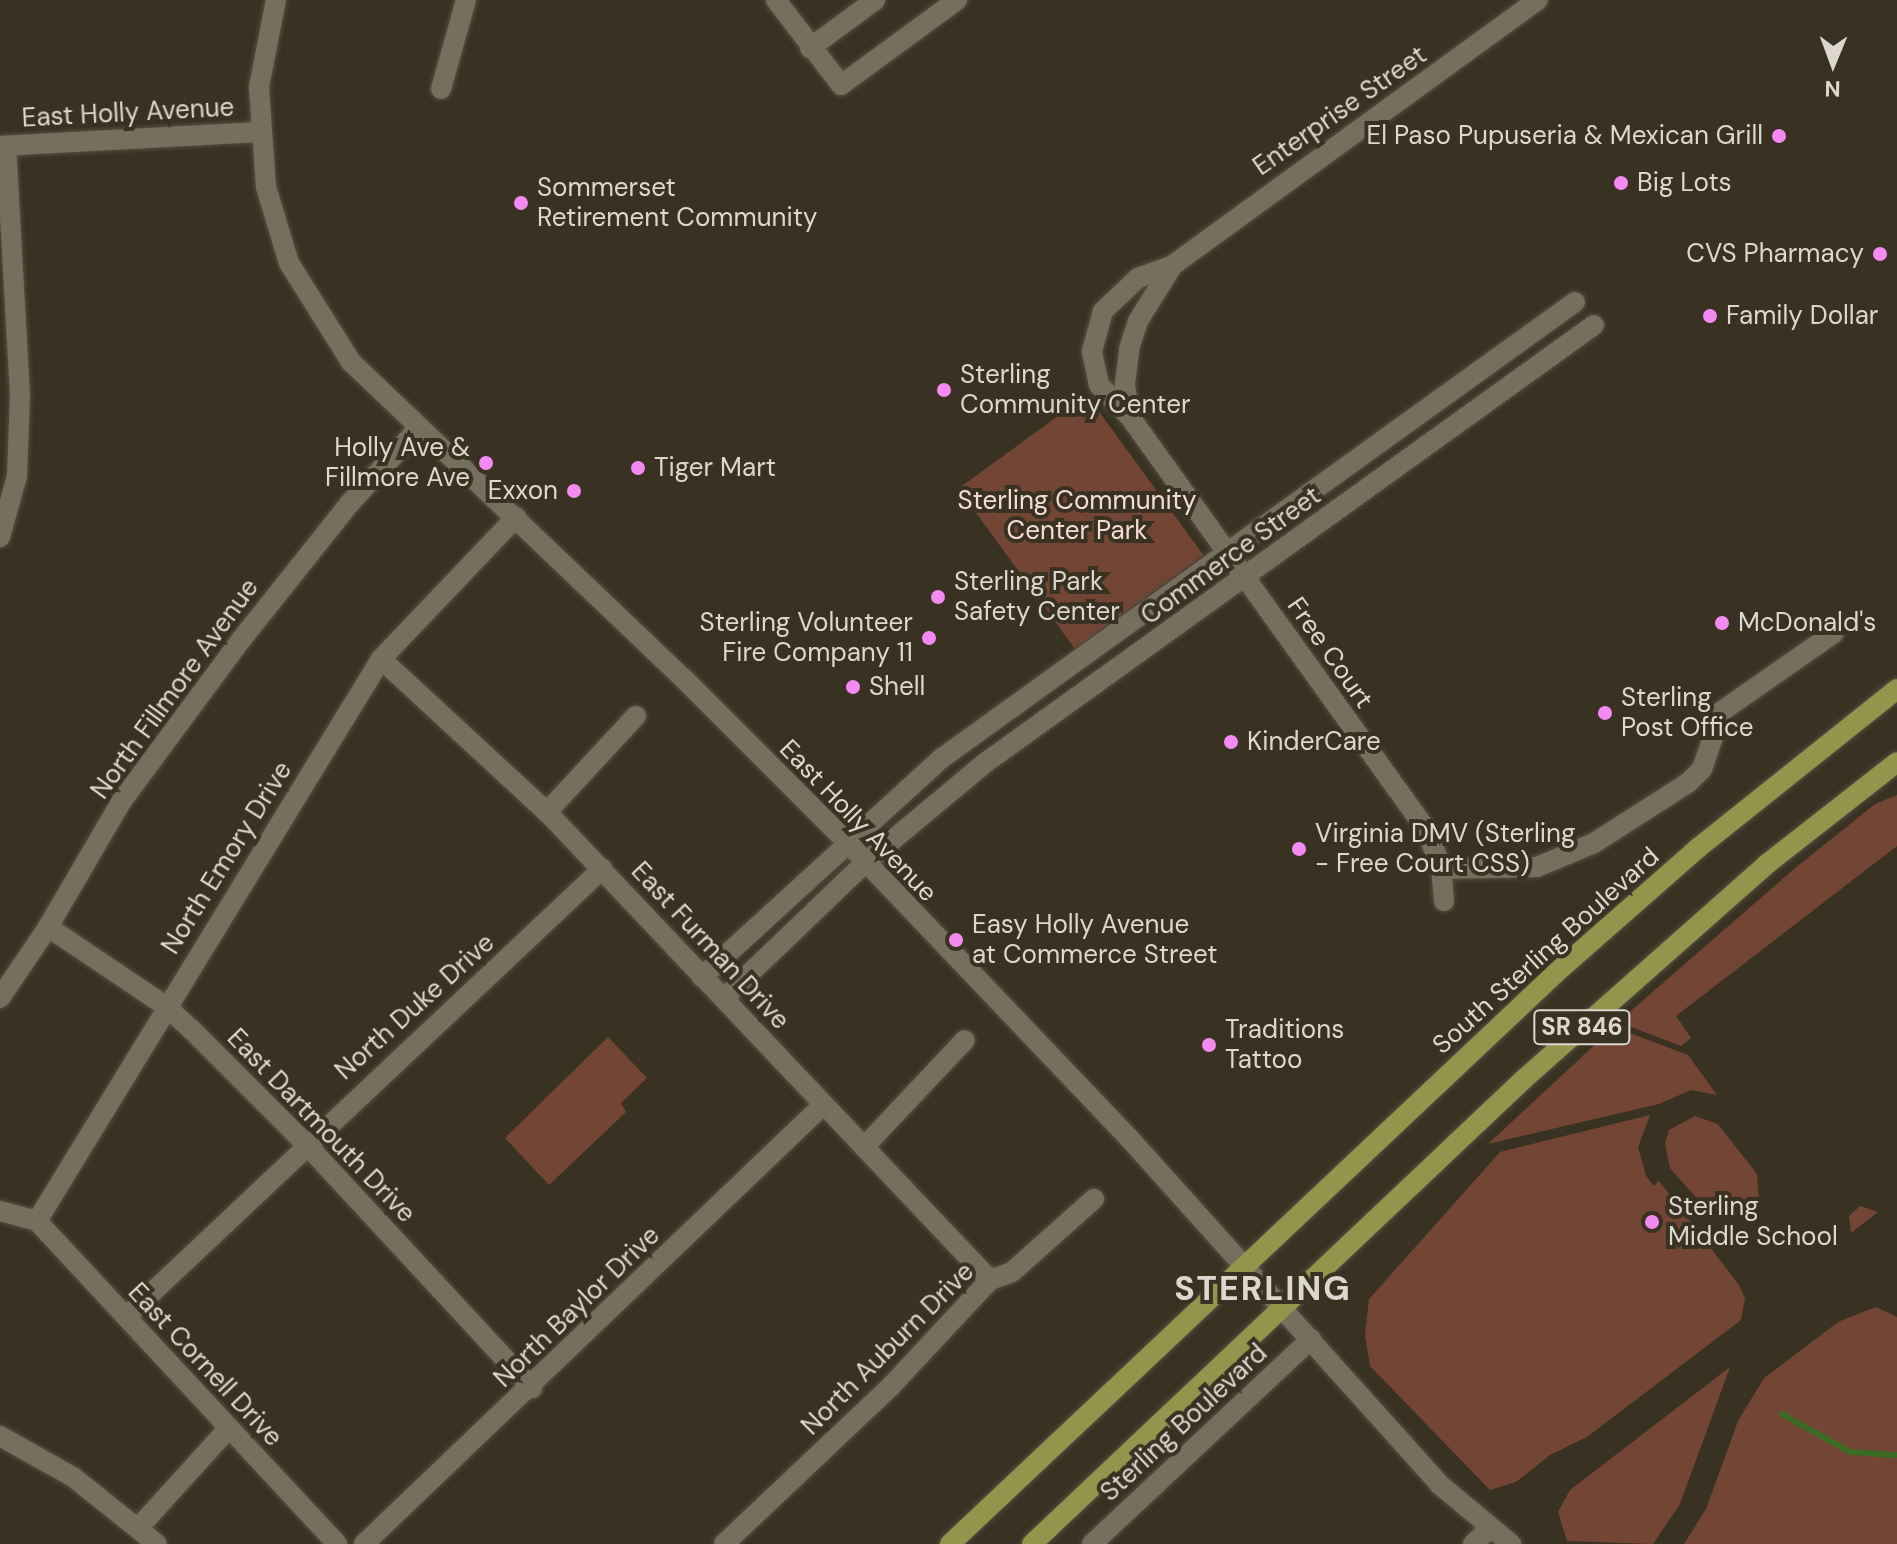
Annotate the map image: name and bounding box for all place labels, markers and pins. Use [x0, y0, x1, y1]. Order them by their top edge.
place label: El Paso Pupuseria & Mexican Grill [1367, 120, 1763, 152]
marker: El Paso Pupuseria & Mexican Grill [1770, 127, 1788, 145]
place label: Big Lots [1637, 167, 1732, 199]
place label: Sommerset Retirement Community [537, 172, 817, 234]
marker: Big Lots [1612, 174, 1630, 192]
marker: Sommerset Retirement Community [512, 194, 530, 212]
place label: CVS Pharmacy [1686, 238, 1864, 270]
marker: CVS Pharmacy [1871, 245, 1889, 263]
place label: Family Dollar [1726, 300, 1878, 332]
marker: Family Dollar [1701, 307, 1719, 325]
place label: Sterling Community Center [960, 359, 1191, 420]
marker: Sterling Community Center [935, 381, 953, 399]
place label: Holly Ave & Fillmore Ave [325, 432, 470, 494]
place label: Tiger Mart [654, 452, 776, 484]
marker: Holly Ave & Fillmore Ave [477, 454, 495, 472]
marker: Tiger Mart [629, 459, 647, 477]
place label: Exxon [488, 475, 558, 507]
marker: Exxon [565, 482, 583, 500]
place label: Sterling Park Safety Center [954, 566, 1120, 628]
marker: Sterling Park Safety Center [929, 588, 947, 606]
place label: Sterling Volunteer Fire Company 11 [700, 607, 913, 668]
place label: McDonald's [1738, 607, 1876, 639]
marker: McDonald's [1713, 614, 1731, 632]
marker: Sterling Volunteer Fire Company 11 [920, 629, 938, 647]
place label: Shell [869, 671, 925, 703]
marker: Shell [844, 678, 862, 696]
place label: Sterling Post Office [1621, 682, 1754, 744]
marker: Sterling Post Office [1596, 704, 1614, 722]
place label: KinderCare [1247, 726, 1381, 758]
marker: KinderCare [1222, 733, 1240, 751]
place label: Virginia DMV (Sterling - Free Court CSS) [1315, 818, 1575, 880]
marker: Virginia DMV (Sterling - Free Court CSS) [1290, 840, 1308, 858]
place label: Easy Holly Avenue at Commerce Street [972, 909, 1217, 970]
marker: Easy Holly Avenue at Commerce Street [947, 931, 965, 949]
place label: Traditions Tattoo [1225, 1014, 1344, 1076]
marker: Traditions Tattoo [1200, 1036, 1218, 1054]
place label: Sterling Middle School [1668, 1191, 1838, 1252]
marker: Sterling Middle School [1643, 1213, 1661, 1231]

